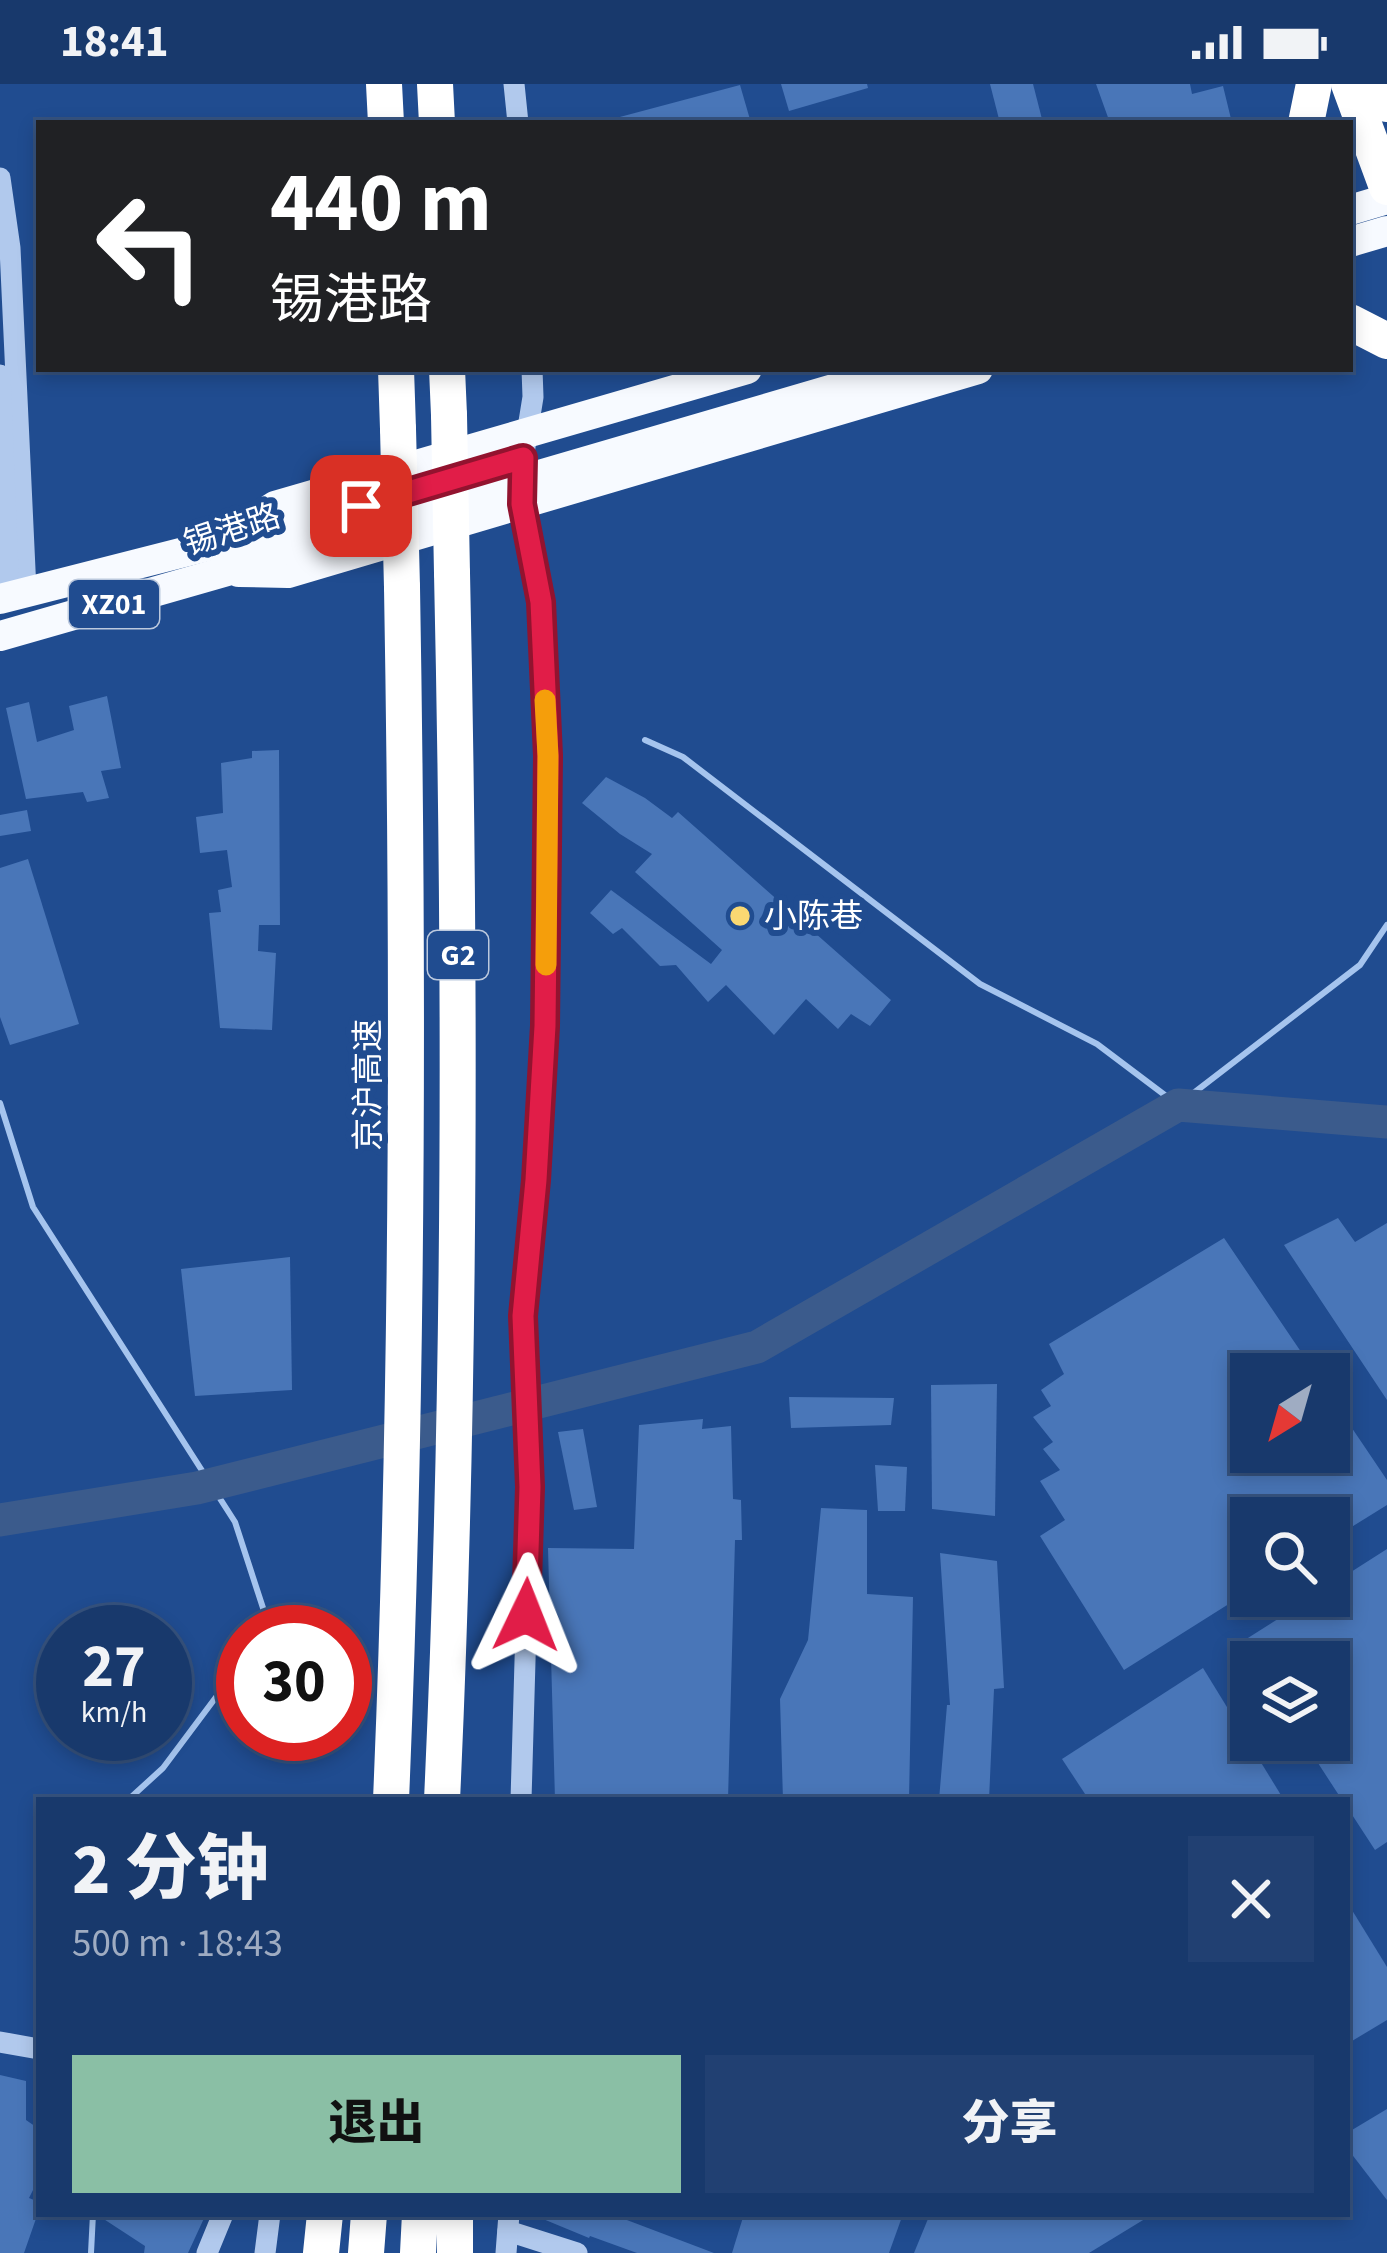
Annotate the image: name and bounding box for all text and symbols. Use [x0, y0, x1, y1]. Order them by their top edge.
text: 18:41 [60, 10, 169, 74]
text: 440 m [270, 144, 492, 264]
icon: left [72, 168, 228, 324]
text: 锡港路 [270, 263, 432, 340]
pin [310, 455, 412, 557]
icon: arrive [328, 473, 394, 539]
street label: 锡港路 [178, 492, 286, 568]
road number: XZ01 [69, 580, 159, 628]
place label: 小陈巷 [764, 893, 863, 940]
marker: 小陈巷 [727, 903, 753, 929]
road number: G2 [428, 931, 488, 979]
street label: 京沪高速 [345, 1019, 392, 1151]
north arrow [1230, 1353, 1350, 1473]
map controls [1230, 1353, 1350, 1761]
button: search [1230, 1497, 1350, 1617]
position arrow [463, 1552, 589, 1678]
speed limit sign: 30 [216, 1605, 372, 1761]
text: 27 [82, 1625, 146, 1710]
button: layers [1230, 1641, 1350, 1761]
text: km/h [81, 1691, 147, 1734]
text: 2 分钟 [72, 1819, 269, 1922]
button: close [1188, 1836, 1314, 1962]
text: 500 m · 18:43 [72, 1916, 283, 1972]
button: 退出 [72, 2055, 681, 2193]
button: 分享 [705, 2055, 1314, 2193]

